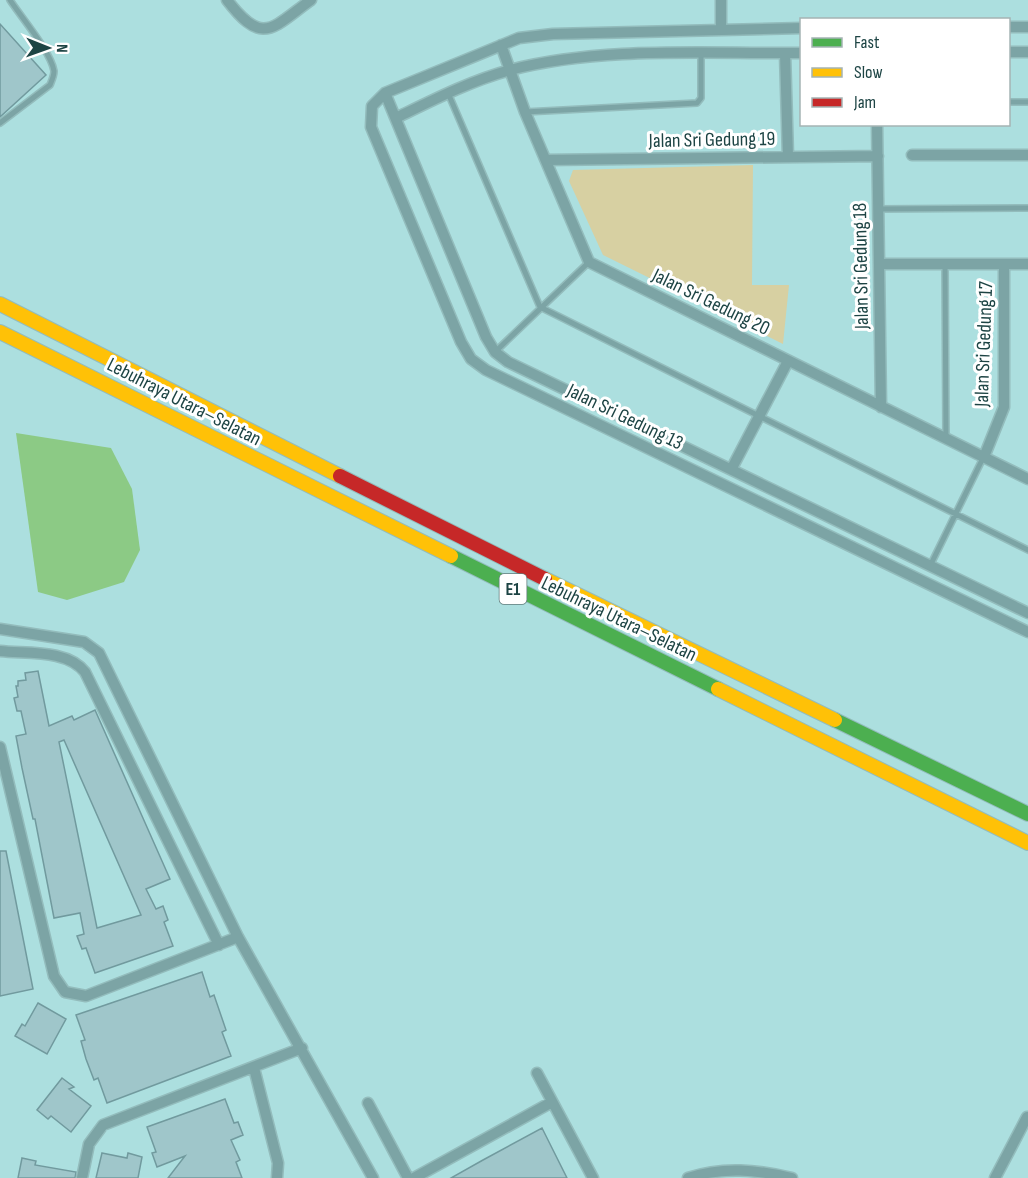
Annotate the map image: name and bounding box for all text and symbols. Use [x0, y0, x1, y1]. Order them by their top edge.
north arrow [18, 18, 78, 78]
legend [800, 18, 1010, 126]
text: Fast [854, 32, 880, 53]
text: N [52, 44, 71, 53]
text: Slow [854, 62, 883, 83]
text: Jam [853, 92, 876, 113]
street label: Jalan Sri Gedung 19 [648, 127, 775, 153]
street label: Jalan Sri Gedung 18 [848, 203, 874, 330]
street label: Jalan Sri Gedung 20 [647, 263, 774, 341]
street label: Jalan Sri Gedung 17 [970, 281, 998, 408]
street label: Lebuhraya Utara–Selatan [103, 353, 265, 451]
street label: Jalan Sri Gedung 13 [562, 378, 687, 455]
street label: Lebuhraya Utara–Selatan [537, 571, 701, 667]
road number: E1 [500, 574, 526, 604]

